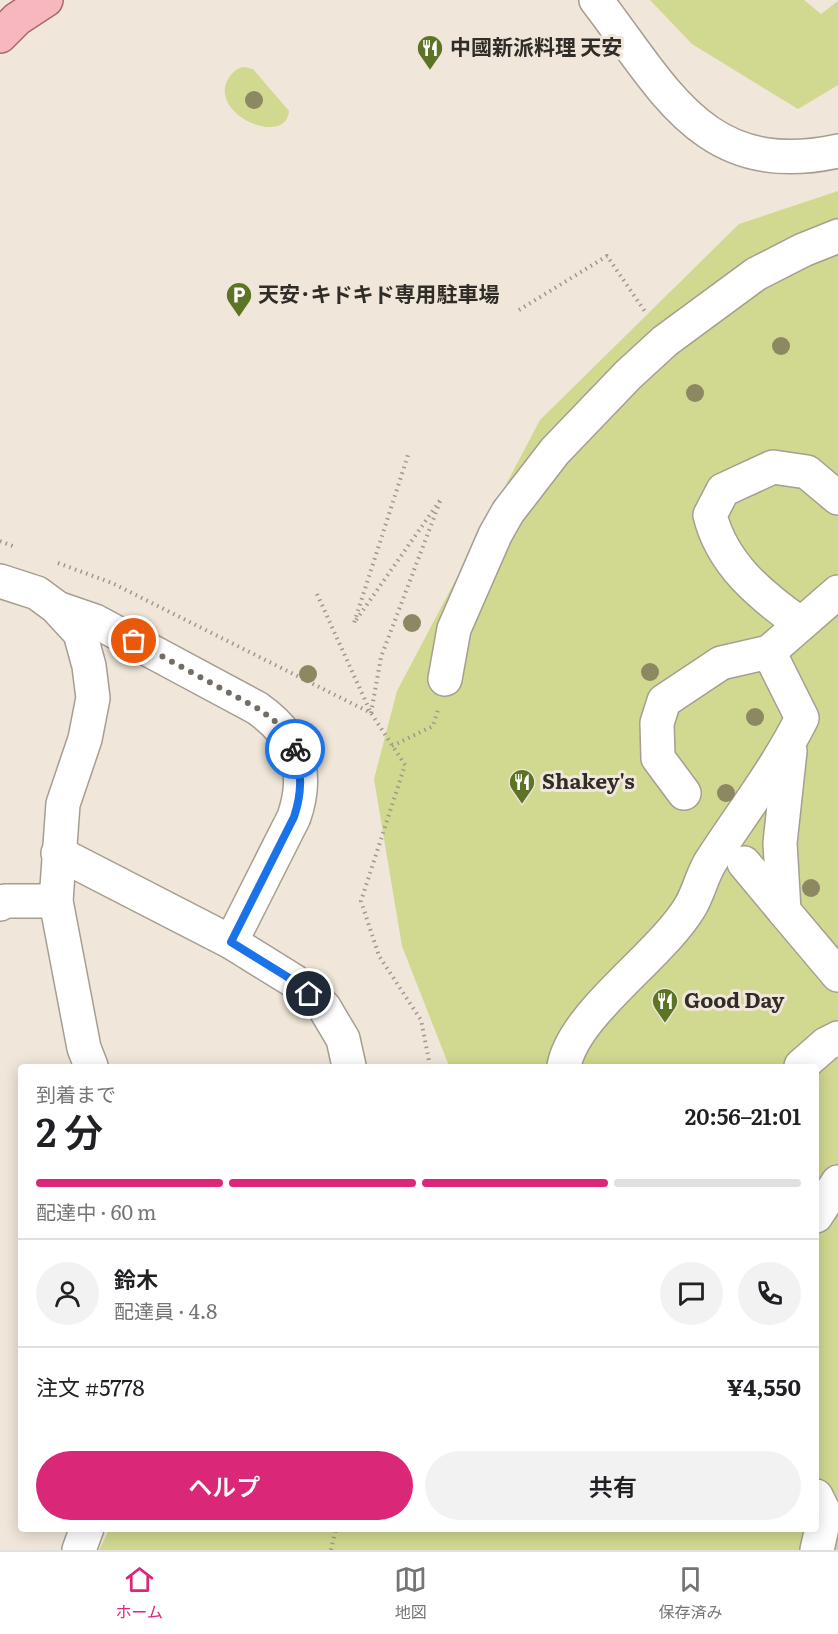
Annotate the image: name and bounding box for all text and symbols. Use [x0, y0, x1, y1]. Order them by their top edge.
place label: 中國新派料理 天安 [450, 30, 622, 61]
restaurant icon: 中國新派料理 天安 [415, 33, 445, 71]
place label: 天安･キドキド専用駐車場 [258, 277, 500, 308]
parking icon: 天安･キドキド専用駐車場 [224, 280, 254, 318]
pin [108, 615, 159, 666]
icon: bag [117, 624, 150, 657]
courier [265, 719, 325, 779]
icon: bike [279, 733, 312, 766]
place label: Shakey's [542, 764, 635, 795]
restaurant icon: Shakey's [507, 767, 537, 805]
pin [283, 968, 334, 1019]
icon: home [292, 977, 325, 1010]
place label: Good Day [684, 983, 785, 1014]
restaurant icon: Good Day [650, 986, 680, 1024]
text: 到着まで [36, 1078, 116, 1108]
text: 20:56–21:01 [685, 1099, 801, 1132]
text: 2 分 [36, 1101, 103, 1159]
text: 配達中 · 60 m [36, 1196, 156, 1226]
button: person [36, 1262, 99, 1325]
text: 鈴木 [114, 1262, 158, 1295]
button: chat [660, 1262, 723, 1325]
button: phone [738, 1262, 801, 1325]
text: 配達員 · 4.8 [114, 1295, 217, 1325]
text: 注文 #5778 [36, 1370, 145, 1403]
text: ¥4,550 [727, 1370, 801, 1403]
button: ヘルプ [36, 1451, 413, 1520]
button: 共有 [425, 1451, 801, 1520]
tab: ホーム [116, 1563, 163, 1623]
tab: 地図 [394, 1563, 427, 1623]
tab: 保存済み [658, 1563, 722, 1623]

